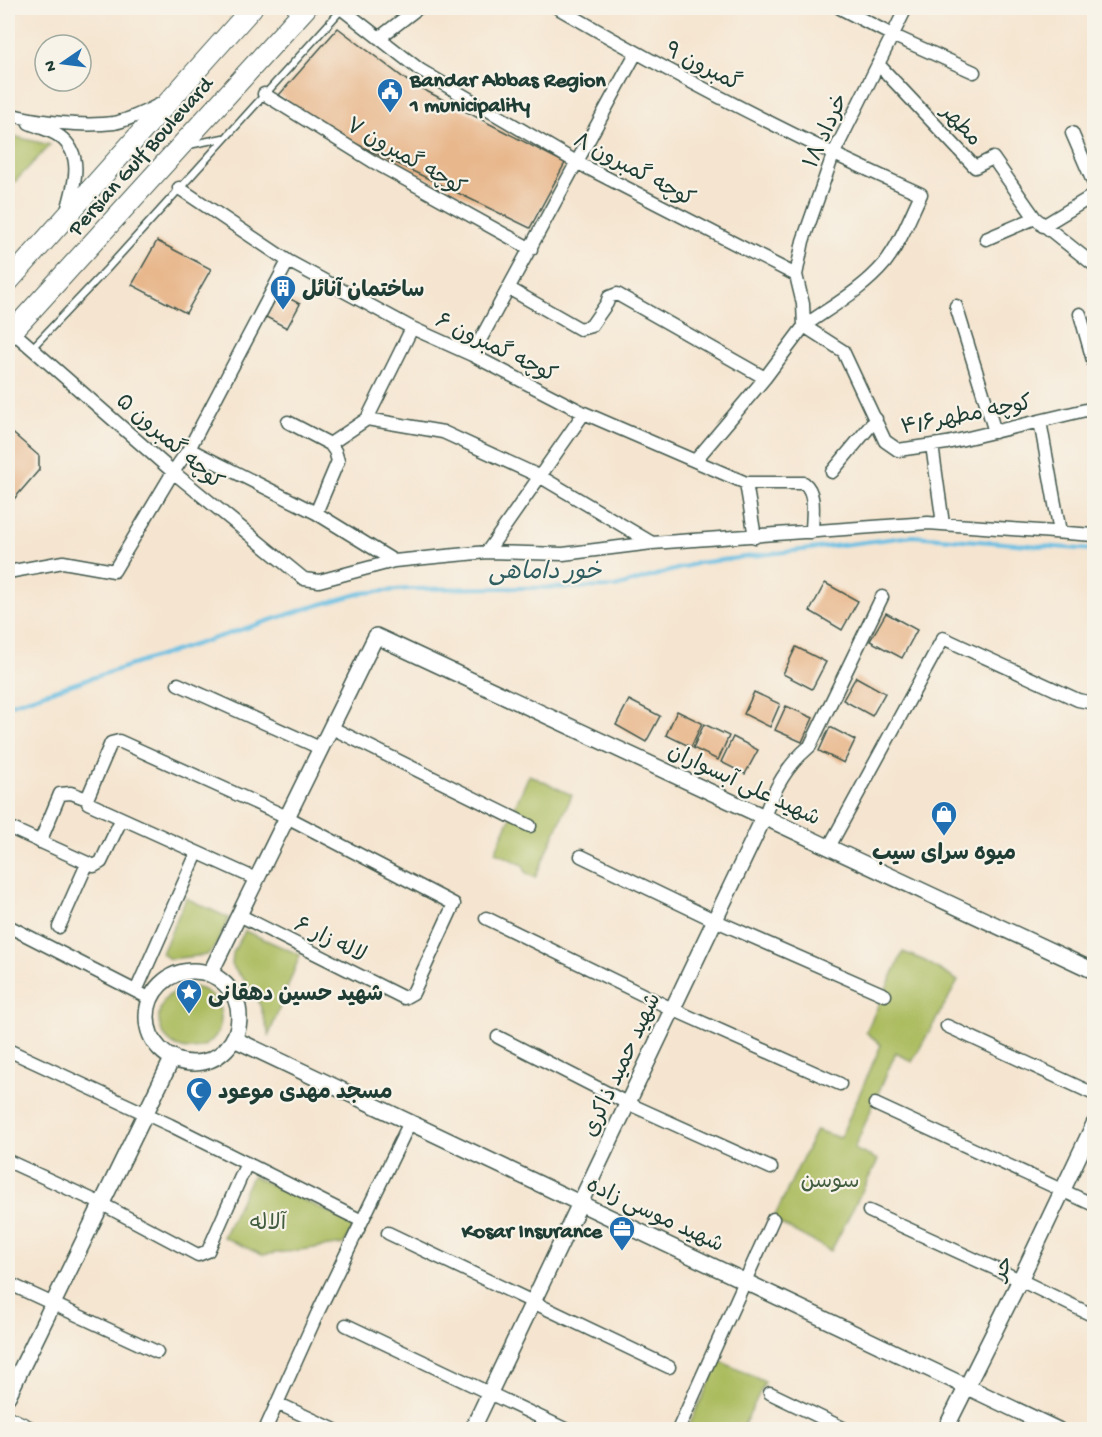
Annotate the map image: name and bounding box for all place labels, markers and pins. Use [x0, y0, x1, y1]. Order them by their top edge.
place label: Bandar Abbas Region 1 municipality [409, 69, 606, 120]
public building icon: Bandar Abbas Region 1 municipality [375, 76, 405, 114]
building icon: ساختمان آنائل [268, 273, 298, 311]
place label: ساختمان آنائل [302, 276, 424, 305]
shop icon: میوه سرای سیب [929, 799, 959, 837]
place label: میوه سرای سیب [872, 842, 1016, 868]
place icon: شهید حسین دهقانی [174, 977, 204, 1015]
place label: شهید حسین دهقانی [208, 983, 383, 1009]
mosque icon: مسجد مهدی موعود [184, 1075, 214, 1113]
place label: مسجد مهدی موعود [218, 1081, 392, 1107]
office icon: Kosar Insurance [607, 1214, 637, 1252]
place label: Kosar Insurance [461, 1220, 603, 1246]

